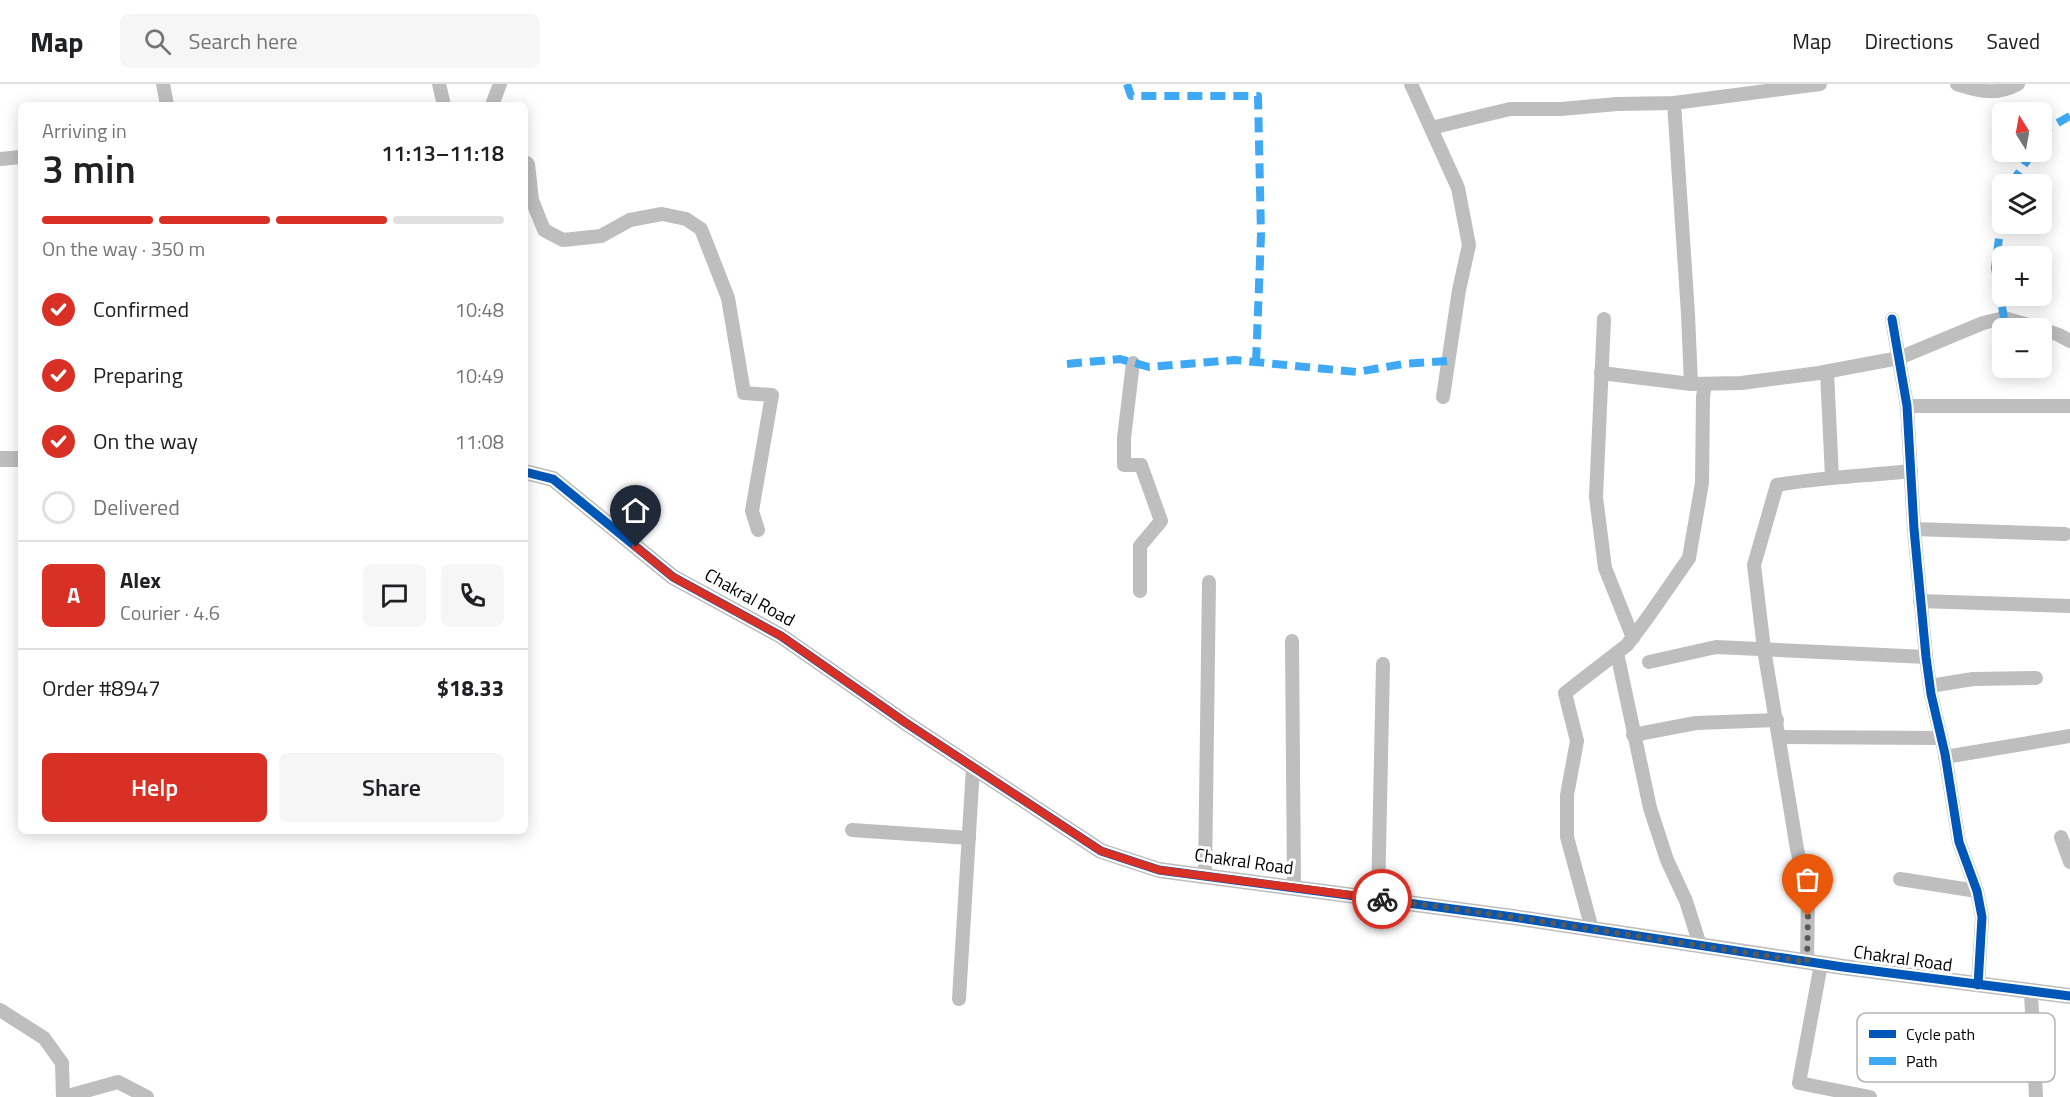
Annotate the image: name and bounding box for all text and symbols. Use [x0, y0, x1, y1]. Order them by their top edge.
search box [120, 14, 540, 68]
text: Map [30, 20, 84, 63]
text: Search here [189, 24, 298, 58]
icon: search [141, 25, 174, 58]
text: Map [1792, 25, 1832, 57]
text: Directions [1865, 25, 1954, 57]
text: Saved [1987, 25, 2040, 57]
north arrow [1992, 102, 2052, 162]
map controls [1992, 102, 2052, 378]
text: Arriving in [42, 115, 127, 146]
text: 11:13–11:18 [381, 136, 504, 170]
text: 3 min [42, 139, 136, 198]
button: layers [1992, 174, 2052, 234]
text: On the way · 350 m [42, 233, 205, 264]
button: + [1992, 246, 2052, 306]
text: Confirmed [93, 292, 189, 326]
icon: check [42, 293, 75, 326]
text: 10:48 [455, 294, 504, 325]
button: − [1992, 318, 2052, 378]
text: Preparing [93, 358, 183, 392]
icon: check [42, 359, 75, 392]
text: 10:49 [455, 360, 504, 391]
text: On the way [93, 424, 198, 458]
icon: check [42, 425, 75, 458]
text: 11:08 [455, 426, 504, 457]
pin [610, 485, 661, 547]
text: Delivered [93, 490, 180, 524]
icon: home [619, 494, 652, 527]
street label: Chakral Road [700, 561, 800, 633]
text: Alex [120, 563, 161, 597]
button: chat [363, 564, 426, 627]
button: phone [441, 564, 504, 627]
text: A [67, 578, 80, 612]
text: Courier · 4.6 [120, 597, 220, 628]
text: Order #8947 [42, 671, 161, 705]
text: $18.33 [437, 671, 504, 705]
button: Help [42, 753, 267, 822]
button: Share [279, 753, 504, 822]
street label: Chakral Road [1193, 841, 1295, 881]
pin [1782, 854, 1833, 916]
icon: bag [1791, 863, 1824, 896]
courier [1352, 869, 1412, 929]
icon: bike [1366, 883, 1399, 916]
street label: Chakral Road [1852, 938, 1954, 978]
legend [1857, 1013, 2055, 1082]
text: Cycle path [1906, 1022, 1975, 1046]
text: Path [1906, 1049, 1938, 1073]

